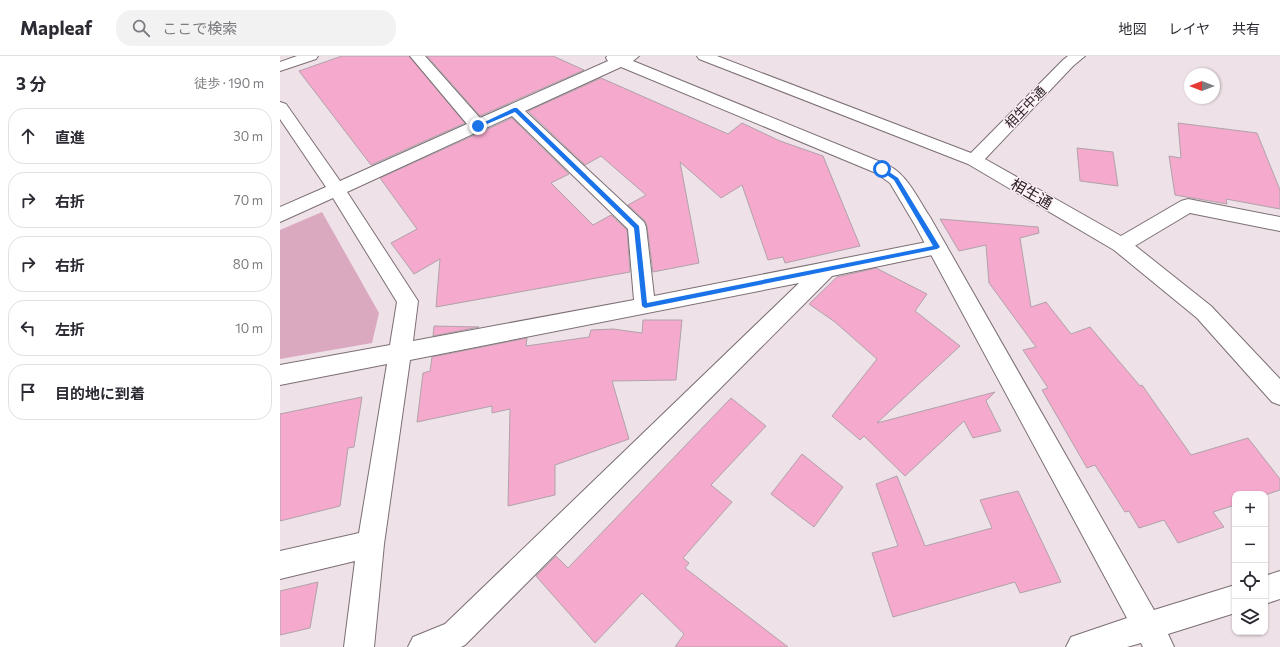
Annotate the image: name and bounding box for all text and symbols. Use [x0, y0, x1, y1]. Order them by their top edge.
search box [116, 10, 396, 46]
text: Mapleaf [20, 16, 92, 39]
icon: search [130, 17, 152, 39]
text: ここで検索 [162, 19, 237, 37]
text: 地図 [1118, 20, 1146, 37]
text: レイヤ [1168, 20, 1210, 37]
text: 共有 [1232, 20, 1260, 37]
north arrow [1184, 68, 1220, 104]
text: 3 分 [16, 73, 46, 94]
text: 徒歩 · 190 m [194, 75, 264, 91]
street label: 相生中通 [1001, 83, 1049, 131]
route end [469, 117, 487, 135]
icon: ahead [17, 125, 39, 147]
text: 直進 [55, 128, 85, 146]
text: 30 m [233, 128, 263, 144]
route start [873, 160, 891, 178]
street label: 相生通 [1008, 174, 1056, 212]
icon: right [17, 189, 39, 211]
text: 右折 [55, 192, 85, 210]
text: 70 m [234, 192, 263, 208]
icon: right [17, 253, 39, 275]
text: 右折 [55, 256, 85, 274]
text: 80 m [233, 256, 263, 272]
icon: left [17, 317, 39, 339]
text: 左折 [55, 320, 85, 338]
text: 10 m [235, 320, 263, 336]
icon: arrive [17, 381, 39, 403]
text: 目的地に到着 [55, 384, 145, 402]
map controls [1232, 491, 1268, 635]
button: + [1232, 491, 1268, 527]
button: − [1232, 527, 1268, 563]
button: locate [1232, 563, 1268, 599]
button: layers [1232, 599, 1268, 635]

